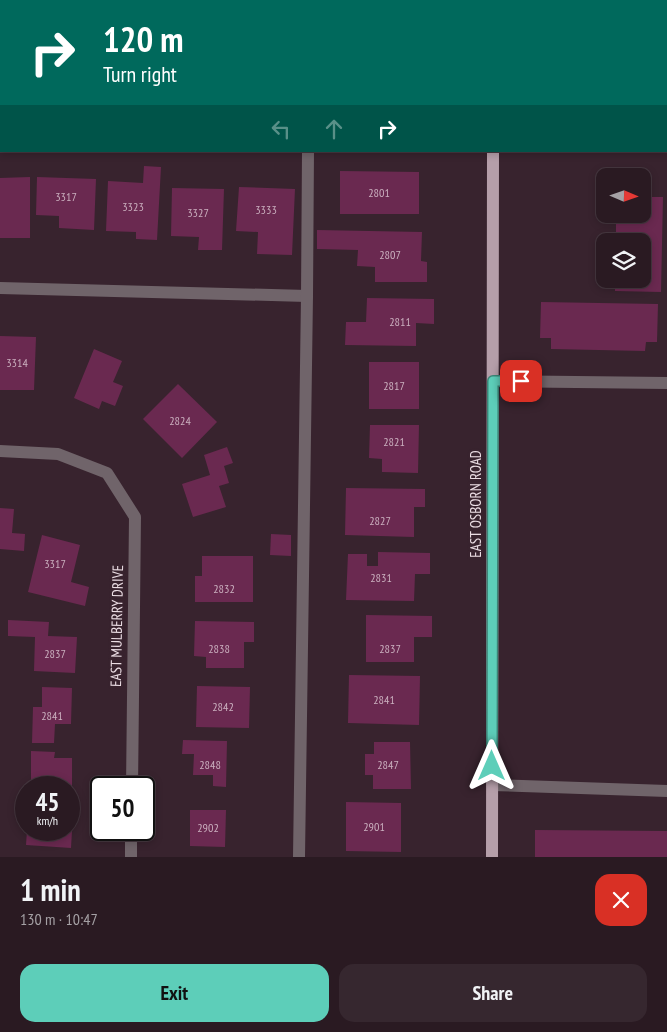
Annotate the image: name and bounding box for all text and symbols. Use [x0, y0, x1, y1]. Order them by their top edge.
text: 120 m [103, 16, 184, 62]
icon: right [20, 20, 85, 85]
text: Turn right [103, 60, 177, 88]
icon: left [267, 115, 295, 143]
icon: ahead [320, 115, 348, 143]
icon: right [373, 115, 401, 143]
north arrow [596, 168, 651, 222]
map controls [596, 168, 651, 288]
house number: 2801 [368, 185, 390, 200]
house number: 3317 [55, 189, 77, 204]
house number: 3323 [122, 199, 144, 214]
house number: 3333 [255, 202, 277, 217]
house number: 3327 [187, 205, 209, 220]
button: layers [596, 233, 651, 288]
house number: 2807 [379, 247, 401, 262]
house number: 2811 [389, 314, 411, 329]
house number: 3314 [6, 355, 28, 370]
pin [500, 360, 542, 402]
icon: arrive [507, 367, 535, 395]
house number: 2817 [383, 378, 405, 393]
house number: 2824 [169, 413, 191, 428]
house number: 2821 [383, 434, 405, 449]
street label: EAST OSBORN ROAD [466, 450, 485, 558]
house number: 2827 [369, 513, 391, 528]
house number: 3317 [44, 556, 66, 571]
street label: EAST MULBERRY DRIVE [106, 565, 127, 687]
house number: 2831 [370, 570, 392, 585]
house number: 2832 [213, 581, 235, 596]
house number: 2838 [208, 641, 230, 656]
house number: 2837 [379, 641, 401, 656]
house number: 2837 [44, 646, 66, 661]
house number: 2841 [373, 692, 395, 707]
house number: 2842 [212, 699, 234, 714]
house number: 2841 [41, 708, 63, 723]
position arrow [465, 739, 517, 791]
house number: 2848 [199, 757, 221, 772]
house number: 2847 [377, 757, 399, 772]
speed limit sign: 50 [90, 776, 155, 841]
text: 45 [36, 786, 59, 818]
text: km/h [37, 813, 58, 828]
house number: 2901 [363, 819, 385, 834]
house number: 2902 [197, 820, 219, 835]
text: 1 min [20, 870, 81, 909]
button: close [595, 874, 647, 926]
text: 130 m · 10:47 [20, 909, 98, 929]
button: Exit [20, 964, 329, 1022]
button: Share [339, 964, 647, 1022]

